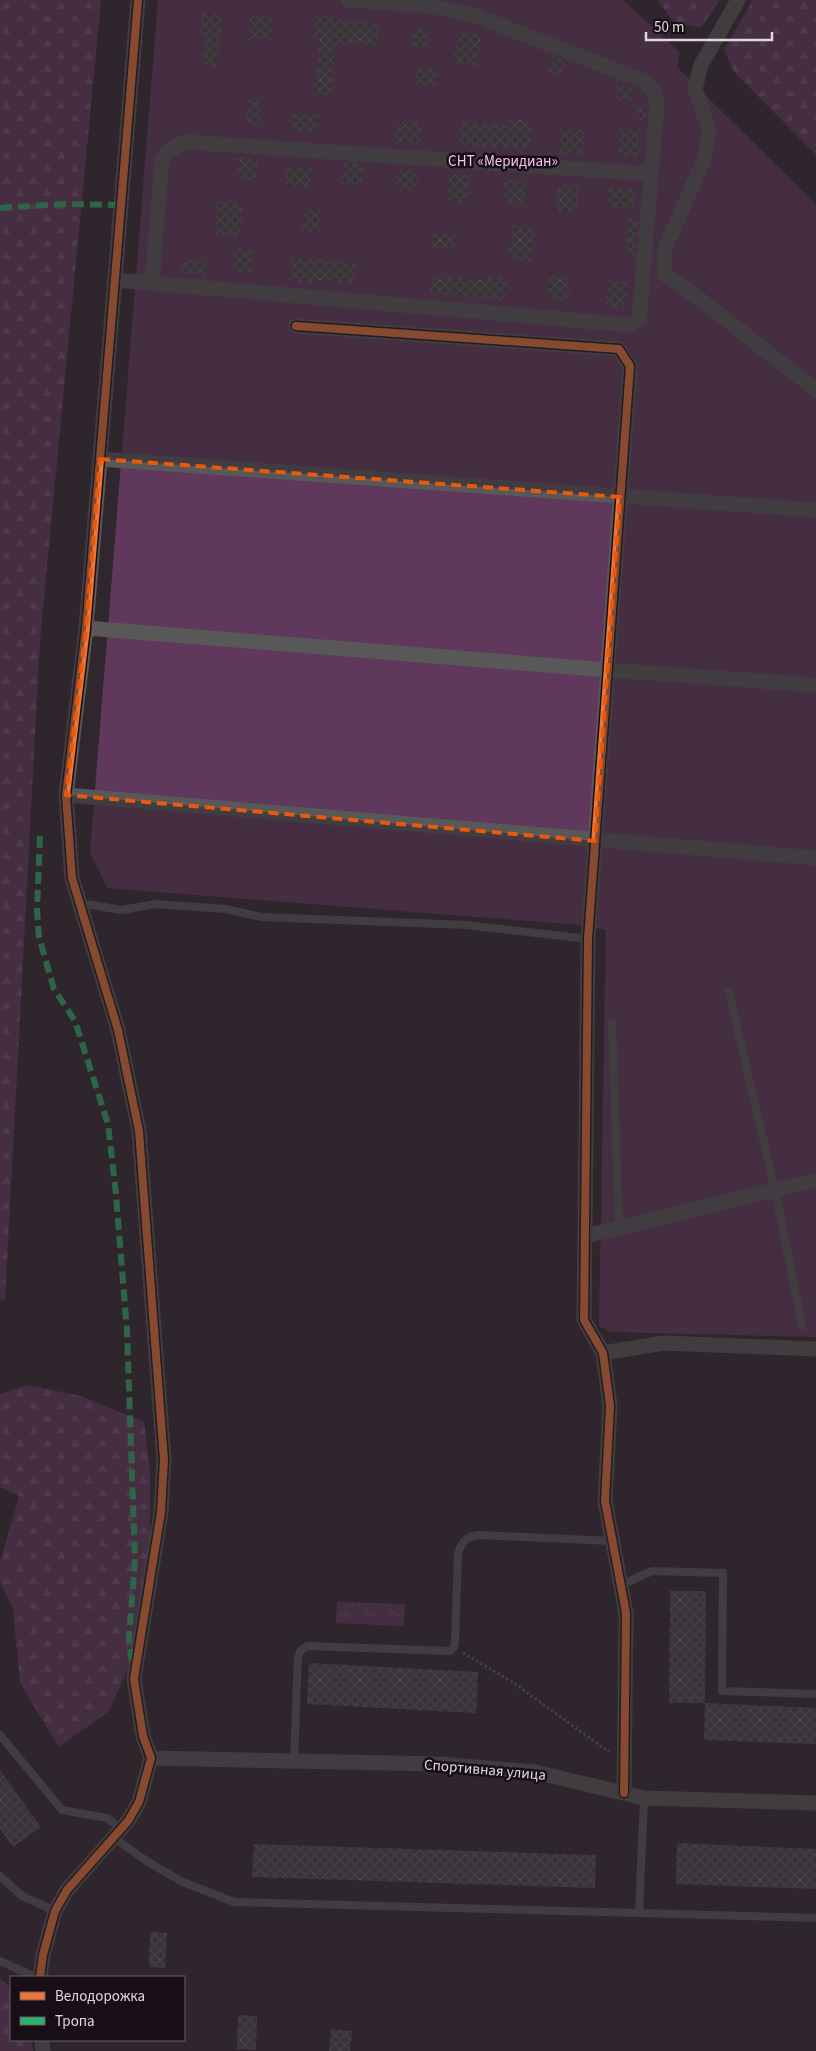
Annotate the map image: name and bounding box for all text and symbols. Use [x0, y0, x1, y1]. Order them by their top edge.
scale bar [646, 10, 772, 42]
text: 50 m [654, 17, 684, 38]
park label: СНТ «Меридиан» [448, 151, 558, 172]
street label: Спортивная улица [423, 1754, 547, 1786]
legend [10, 1976, 185, 2041]
text: Велодорожка [55, 1986, 145, 2007]
text: Тропа [55, 2011, 95, 2032]

